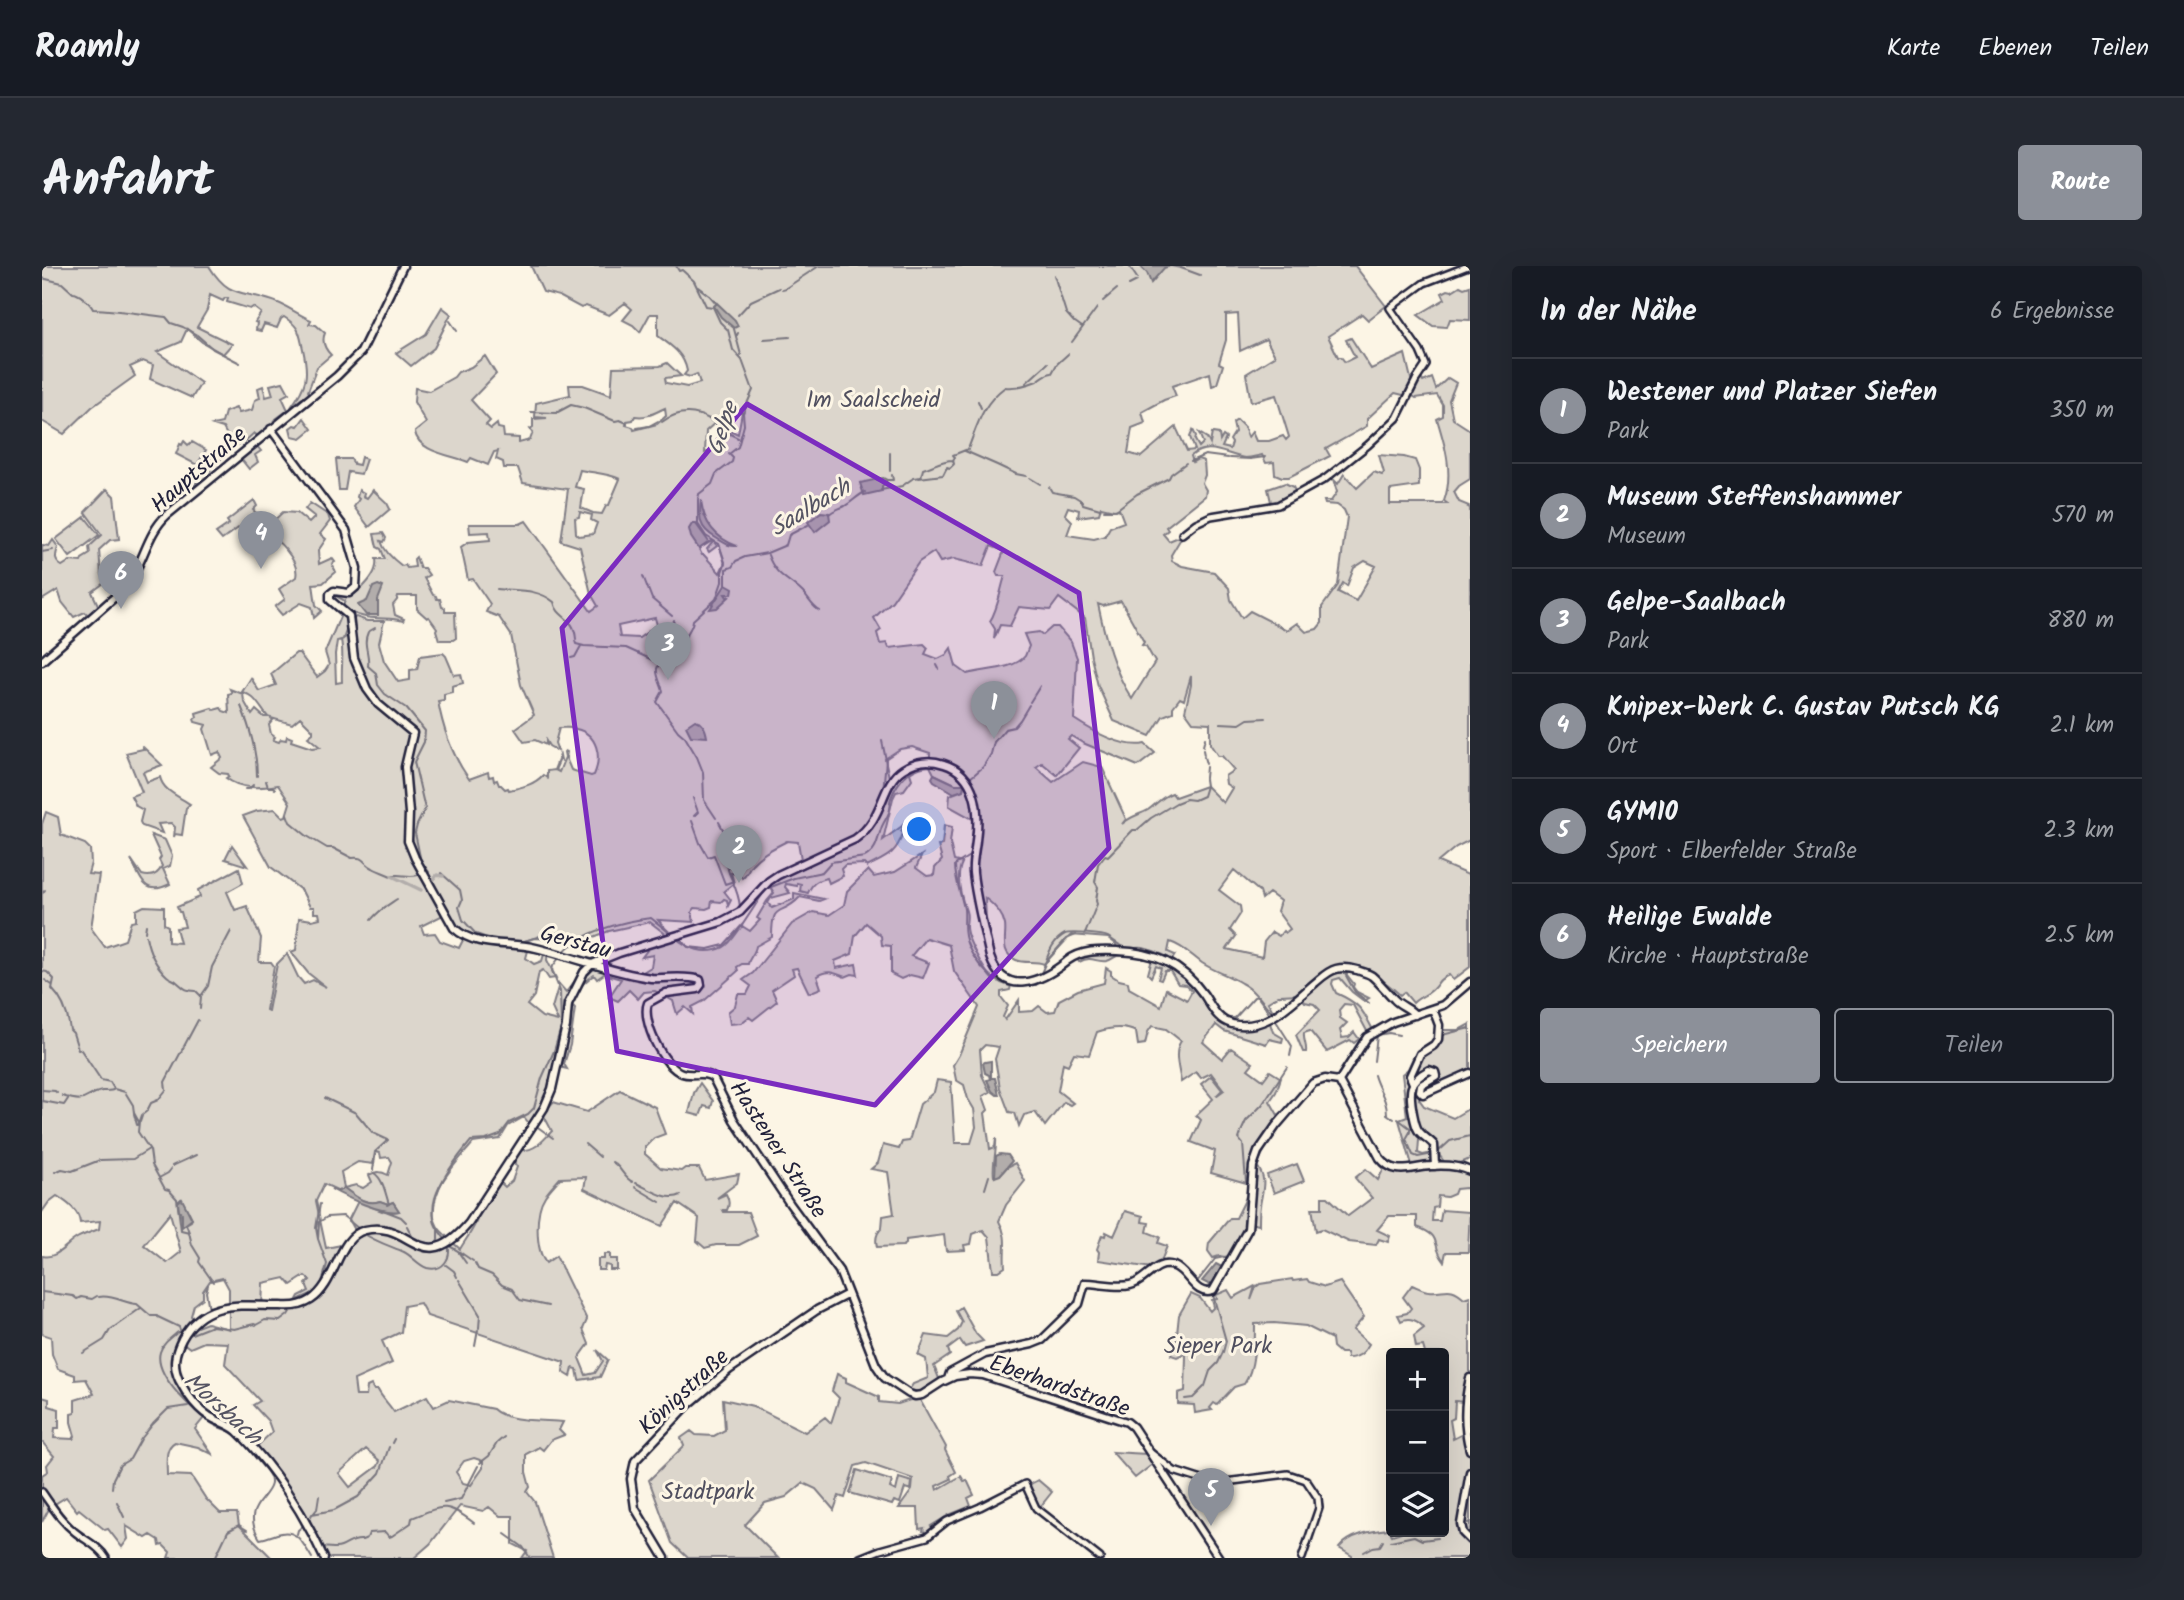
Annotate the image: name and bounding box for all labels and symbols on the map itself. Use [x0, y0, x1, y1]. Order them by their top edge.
park label: Im Saalscheid [806, 383, 940, 419]
water label: Gelpe [696, 395, 751, 460]
street label: Hauptstraße [143, 418, 256, 523]
water label: Saalbach [763, 468, 861, 548]
pin: 4 [238, 511, 284, 569]
pin: 6 [98, 551, 144, 609]
pin: 3 [645, 622, 691, 680]
pin: 1 [971, 681, 1017, 739]
your location [902, 812, 936, 846]
pin: 2 [716, 825, 762, 883]
street label: Gerstau [536, 916, 615, 970]
street label: Hastener Straße [719, 1074, 835, 1226]
park label: Sieper Park [1164, 1329, 1272, 1365]
street label: Königstraße [631, 1341, 738, 1444]
street label: Eberhardstraße [984, 1346, 1135, 1428]
water label: Morsbach [174, 1363, 272, 1457]
pin: 5 [1188, 1468, 1234, 1526]
park label: Stadtpark [662, 1475, 754, 1511]

